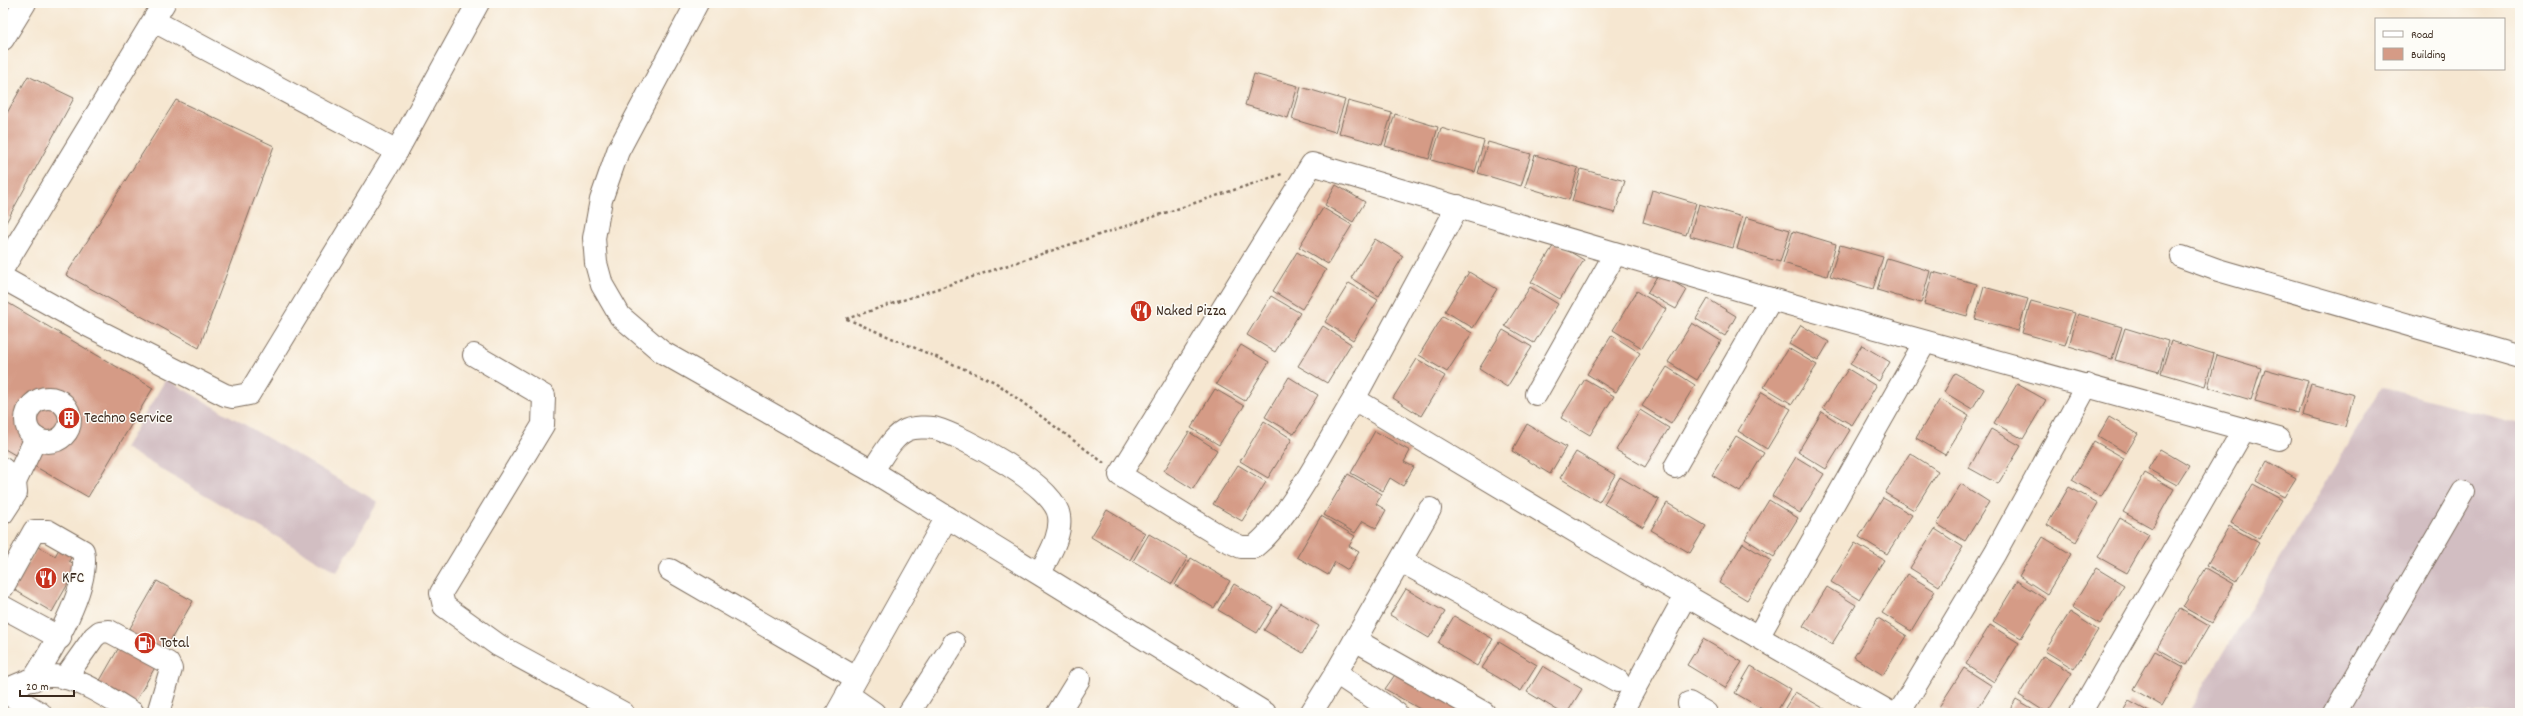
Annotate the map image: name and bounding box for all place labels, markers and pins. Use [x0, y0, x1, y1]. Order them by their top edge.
restaurant icon: Naked Pizza [1128, 298, 1154, 324]
place label: Naked Pizza [1156, 300, 1227, 323]
building icon: Techno Service [56, 405, 82, 431]
place label: Techno Service [84, 407, 172, 430]
restaurant icon: KFC [33, 565, 59, 591]
place label: KFC [62, 567, 85, 590]
fuel station icon: Total [132, 630, 158, 656]
place label: Total [160, 632, 189, 655]

